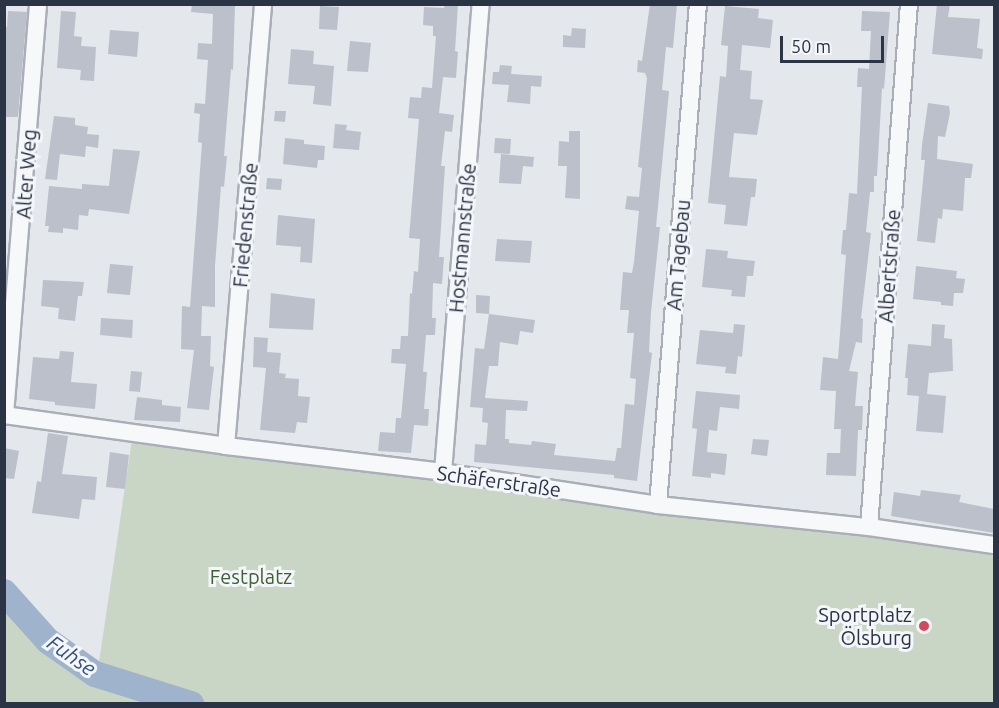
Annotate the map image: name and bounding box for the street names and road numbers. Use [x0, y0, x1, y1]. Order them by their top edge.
street label: Alter Weg [11, 128, 41, 220]
street label: Friedenstraße [228, 162, 262, 288]
street label: Hostmannstraße [444, 162, 480, 314]
street label: Am Tagebau [661, 198, 695, 312]
street label: Albertstraße [873, 208, 905, 324]
street label: Schäferstraße [435, 460, 563, 502]

